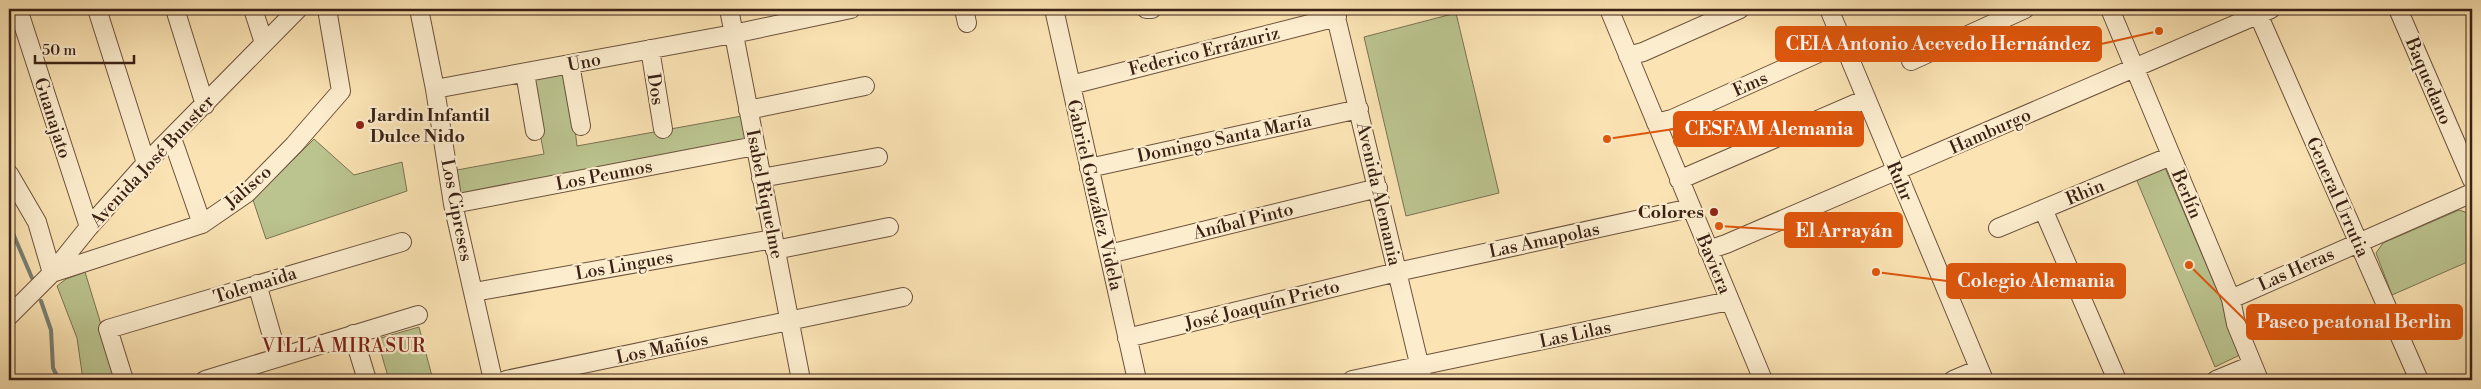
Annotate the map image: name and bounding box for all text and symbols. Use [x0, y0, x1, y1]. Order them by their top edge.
street label: Federico Errázuriz [1126, 22, 1282, 81]
callout: CEIA Antonio Acevedo Hernández [1776, 27, 2101, 61]
scale bar [35, 32, 134, 64]
text: CEIA Antonio Acevedo Hernández [1785, 32, 2091, 56]
street label: Baquedano [2400, 33, 2457, 128]
text: 50 m [42, 41, 76, 60]
street label: Uno [565, 48, 603, 77]
street label: Ems [1729, 67, 1771, 102]
street label: Dos [642, 71, 669, 107]
street label: Guanajato [29, 75, 76, 161]
street label: Avenida José Bunster [85, 90, 220, 233]
street label: Gabriel González Videla [1061, 98, 1128, 294]
street label: Hamburgo [1946, 103, 2035, 160]
place label: Jardin Infantil Dulce Nido [367, 104, 490, 148]
street label: Domingo Santa María [1135, 109, 1314, 168]
callout: CESFAM Alemania [1674, 112, 1863, 146]
text: CESFAM Alemania [1685, 117, 1854, 141]
marker: Jardin Infantil Dulce Nido [354, 119, 366, 131]
street label: Avenida Alemania [1351, 119, 1406, 269]
street label: Isabel Riquelme [741, 127, 788, 261]
street label: General Urrutia [2301, 134, 2375, 262]
street label: Los Peumos [554, 155, 654, 196]
street label: Los Cipreses [435, 157, 478, 263]
street label: Ruhr [1881, 158, 1918, 205]
street label: Jalisco [219, 161, 277, 215]
street label: Berlín [2166, 165, 2207, 223]
street label: Rhin [2062, 174, 2108, 211]
street label: Aníbal Pinto [1190, 198, 1296, 245]
place label: Colores [1638, 201, 1704, 224]
marker: Colores [1708, 206, 1720, 218]
callout: El Arrayán [1785, 213, 1902, 247]
street label: Las Amapolas [1487, 218, 1602, 263]
text: El Arrayán [1795, 219, 1893, 243]
street label: Baviera [1690, 230, 1737, 298]
street label: Las Heras [2255, 242, 2338, 296]
street label: Los Lingues [573, 246, 675, 285]
street label: Tolemaida [211, 262, 300, 309]
callout: Colegio Alemania [1947, 264, 2125, 298]
text: Colegio Alemania [1957, 269, 2116, 293]
street label: José Joaquín Prieto [1181, 275, 1342, 336]
callout: Paseo peatonal Berlin [2247, 305, 2462, 339]
text: Paseo peatonal Berlin [2257, 310, 2452, 334]
street label: Las Lilas [1537, 316, 1613, 353]
street label: Los Mañíos [614, 328, 710, 369]
district label: VILLA MIRASUR [261, 334, 426, 358]

